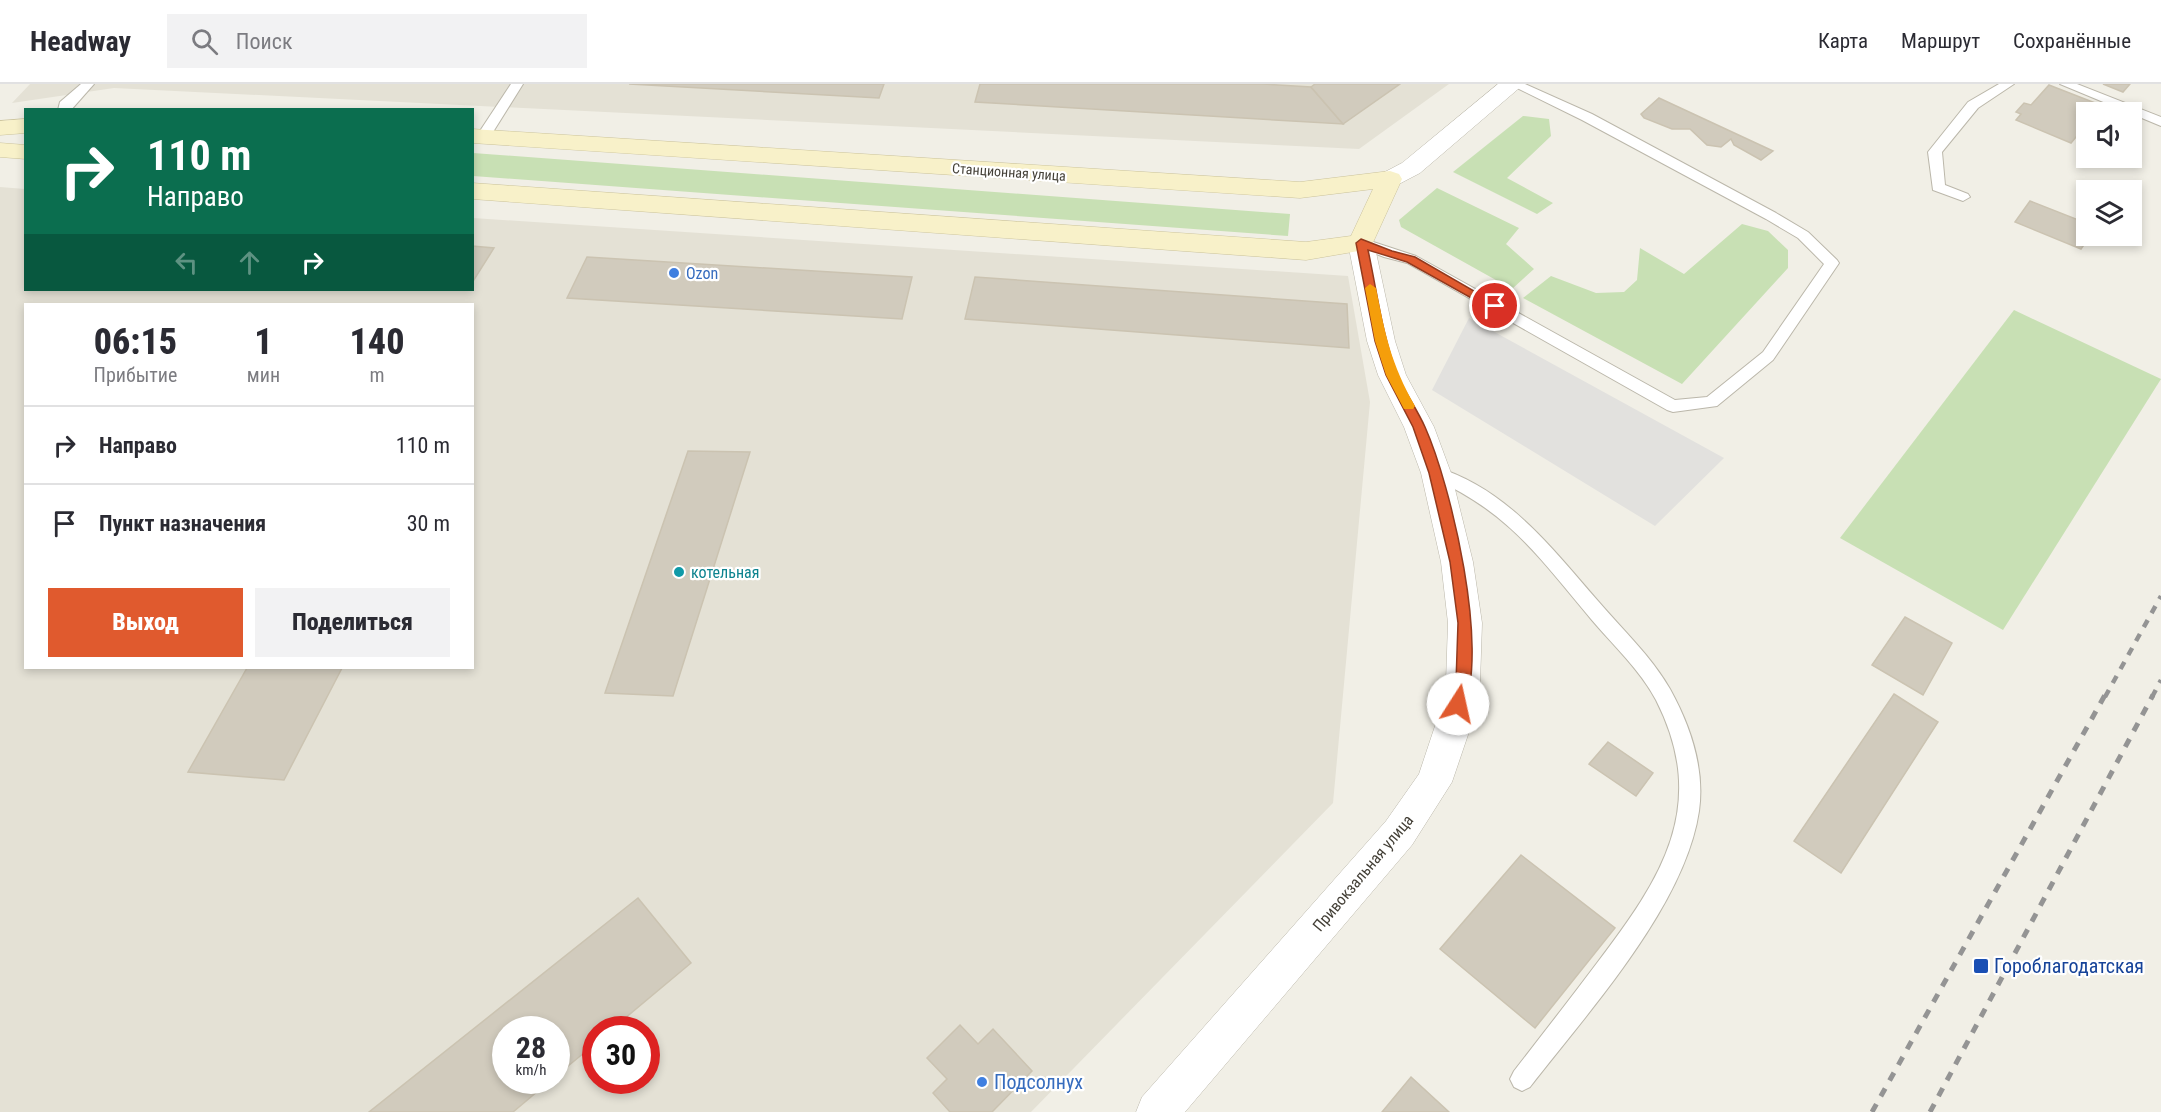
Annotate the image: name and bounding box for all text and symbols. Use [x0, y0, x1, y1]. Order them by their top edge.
search box [167, 14, 587, 68]
text: Headway [30, 25, 131, 58]
icon: search [188, 25, 221, 58]
text: Поиск [236, 29, 292, 54]
text: Карта [1818, 29, 1868, 53]
text: Маршрут [1901, 29, 1980, 53]
text: Сохранённые [2013, 29, 2131, 53]
map controls [2076, 102, 2142, 246]
button: sound [2076, 102, 2142, 168]
text: 110 m [147, 131, 252, 180]
icon: right [48, 132, 126, 210]
street label: Станционная улица [952, 160, 1066, 184]
button: layers [2076, 180, 2142, 246]
text: Направо [147, 181, 244, 213]
icon: left [170, 246, 203, 279]
icon: ahead [233, 246, 266, 279]
icon: right [296, 246, 329, 279]
place label: Ozon [686, 264, 718, 283]
marker: Ozon [667, 266, 681, 280]
pin [1469, 280, 1520, 331]
icon: arrive [1478, 289, 1511, 322]
text: 06:15 [94, 321, 177, 363]
text: 1 [254, 321, 273, 363]
text: 140 [350, 321, 404, 363]
text: Прибытие [93, 363, 177, 387]
text: мин [247, 363, 280, 387]
text: m [369, 363, 385, 387]
icon: right [48, 429, 81, 462]
text: Направо [99, 433, 177, 458]
text: 110 m [396, 433, 450, 458]
icon: arrive [48, 507, 81, 540]
text: Пункт назначения [99, 511, 266, 536]
text: 30 m [407, 511, 450, 536]
place label: котельная [691, 563, 759, 582]
marker: котельная [672, 565, 686, 579]
button: Выход [48, 588, 243, 657]
button: Поделиться [255, 588, 450, 657]
position arrow [1426, 672, 1490, 736]
street label: Привокзальная улица [1309, 811, 1417, 935]
place label: Гороблагодатская [1994, 954, 2144, 978]
marker: Гороблагодатская [1972, 957, 1990, 975]
speed limit sign: 30 [582, 1016, 660, 1094]
text: 28 [516, 1030, 546, 1065]
text: km/h [516, 1061, 546, 1079]
place label: Подсолнух [994, 1070, 1083, 1094]
marker: Подсолнух [975, 1075, 989, 1089]

